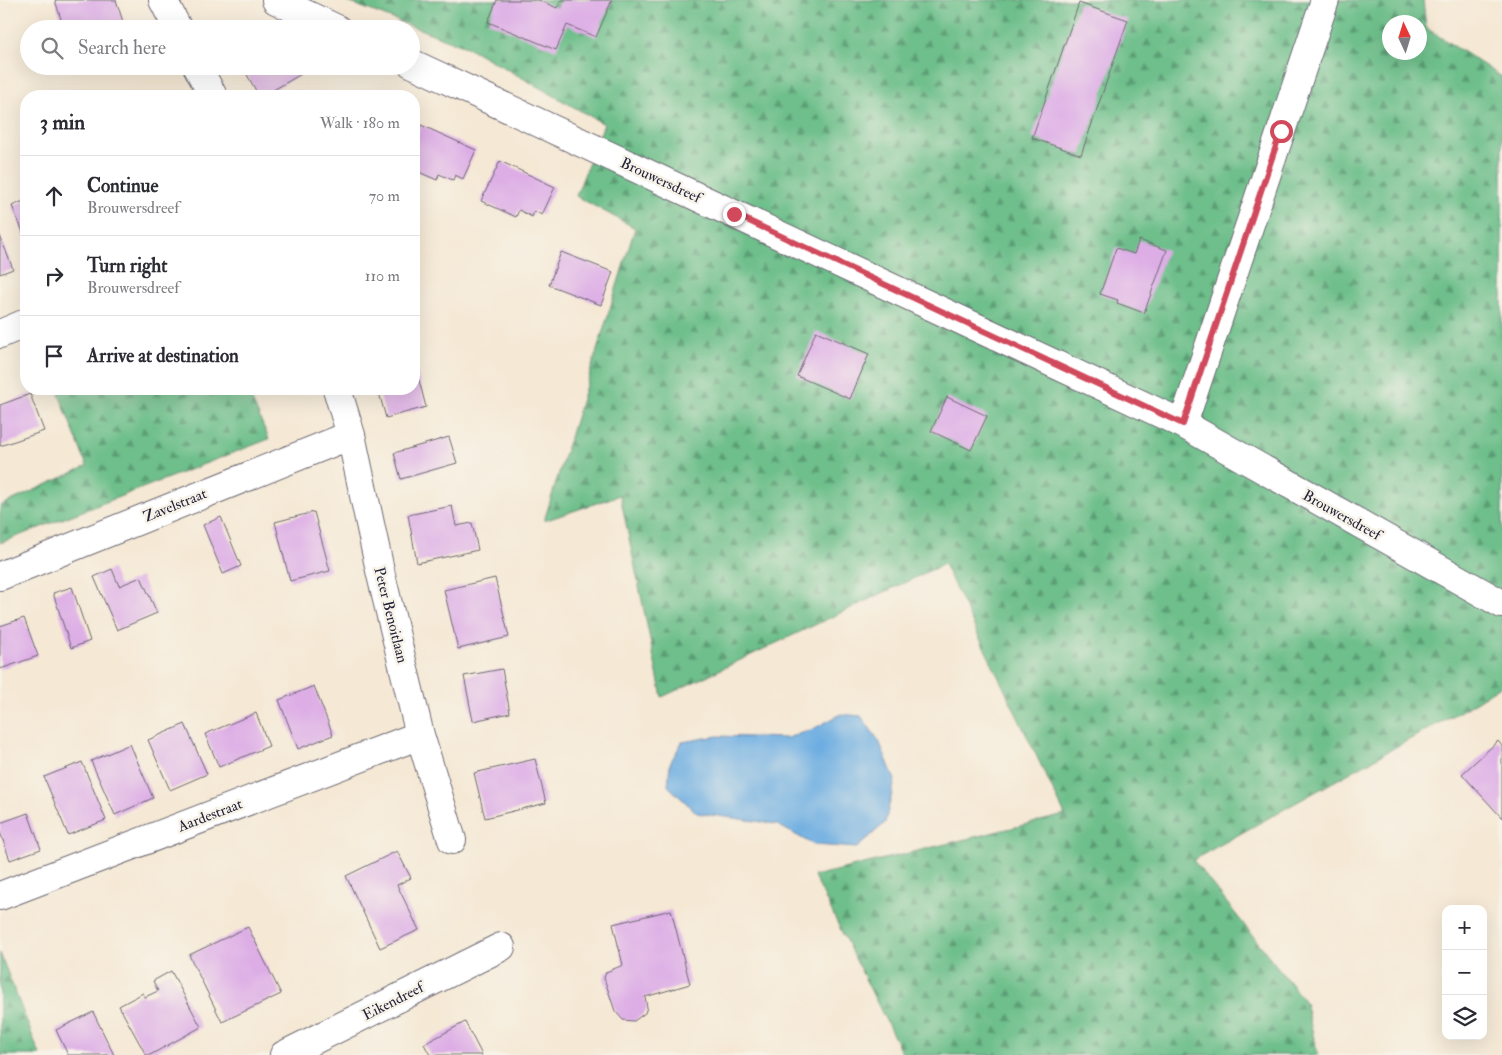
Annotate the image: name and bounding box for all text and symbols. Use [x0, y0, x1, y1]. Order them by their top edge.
north arrow [1382, 15, 1427, 60]
search box [20, 20, 420, 75]
icon: search [38, 34, 66, 62]
text: Search here [78, 36, 166, 60]
text: 3 min [40, 109, 85, 136]
text: Walk · 180 m [320, 113, 400, 133]
route start [1270, 120, 1293, 143]
street label: Brouwersdreef [617, 154, 706, 208]
text: Continue [87, 174, 158, 198]
icon: ahead [40, 182, 68, 210]
text: 70 m [369, 186, 400, 206]
text: Brouwersdreef [87, 198, 179, 218]
route end [723, 203, 746, 226]
text: Turn right [87, 254, 167, 278]
icon: right [40, 262, 68, 290]
text: 110 m [365, 266, 400, 286]
text: Brouwersdreef [87, 278, 179, 298]
icon: arrive [40, 342, 68, 370]
text: Arrive at destination [87, 344, 239, 368]
street label: Zavelstraat [141, 484, 210, 527]
street label: Brouwersdreef [1299, 486, 1386, 546]
street label: Peter Benoitlaan [369, 565, 412, 665]
street label: Aardestraat [174, 794, 245, 837]
map controls [1442, 905, 1487, 1040]
button: + [1442, 905, 1487, 950]
button: − [1442, 950, 1487, 995]
street label: Eikendreef [359, 977, 429, 1025]
button: layers [1442, 995, 1487, 1040]

